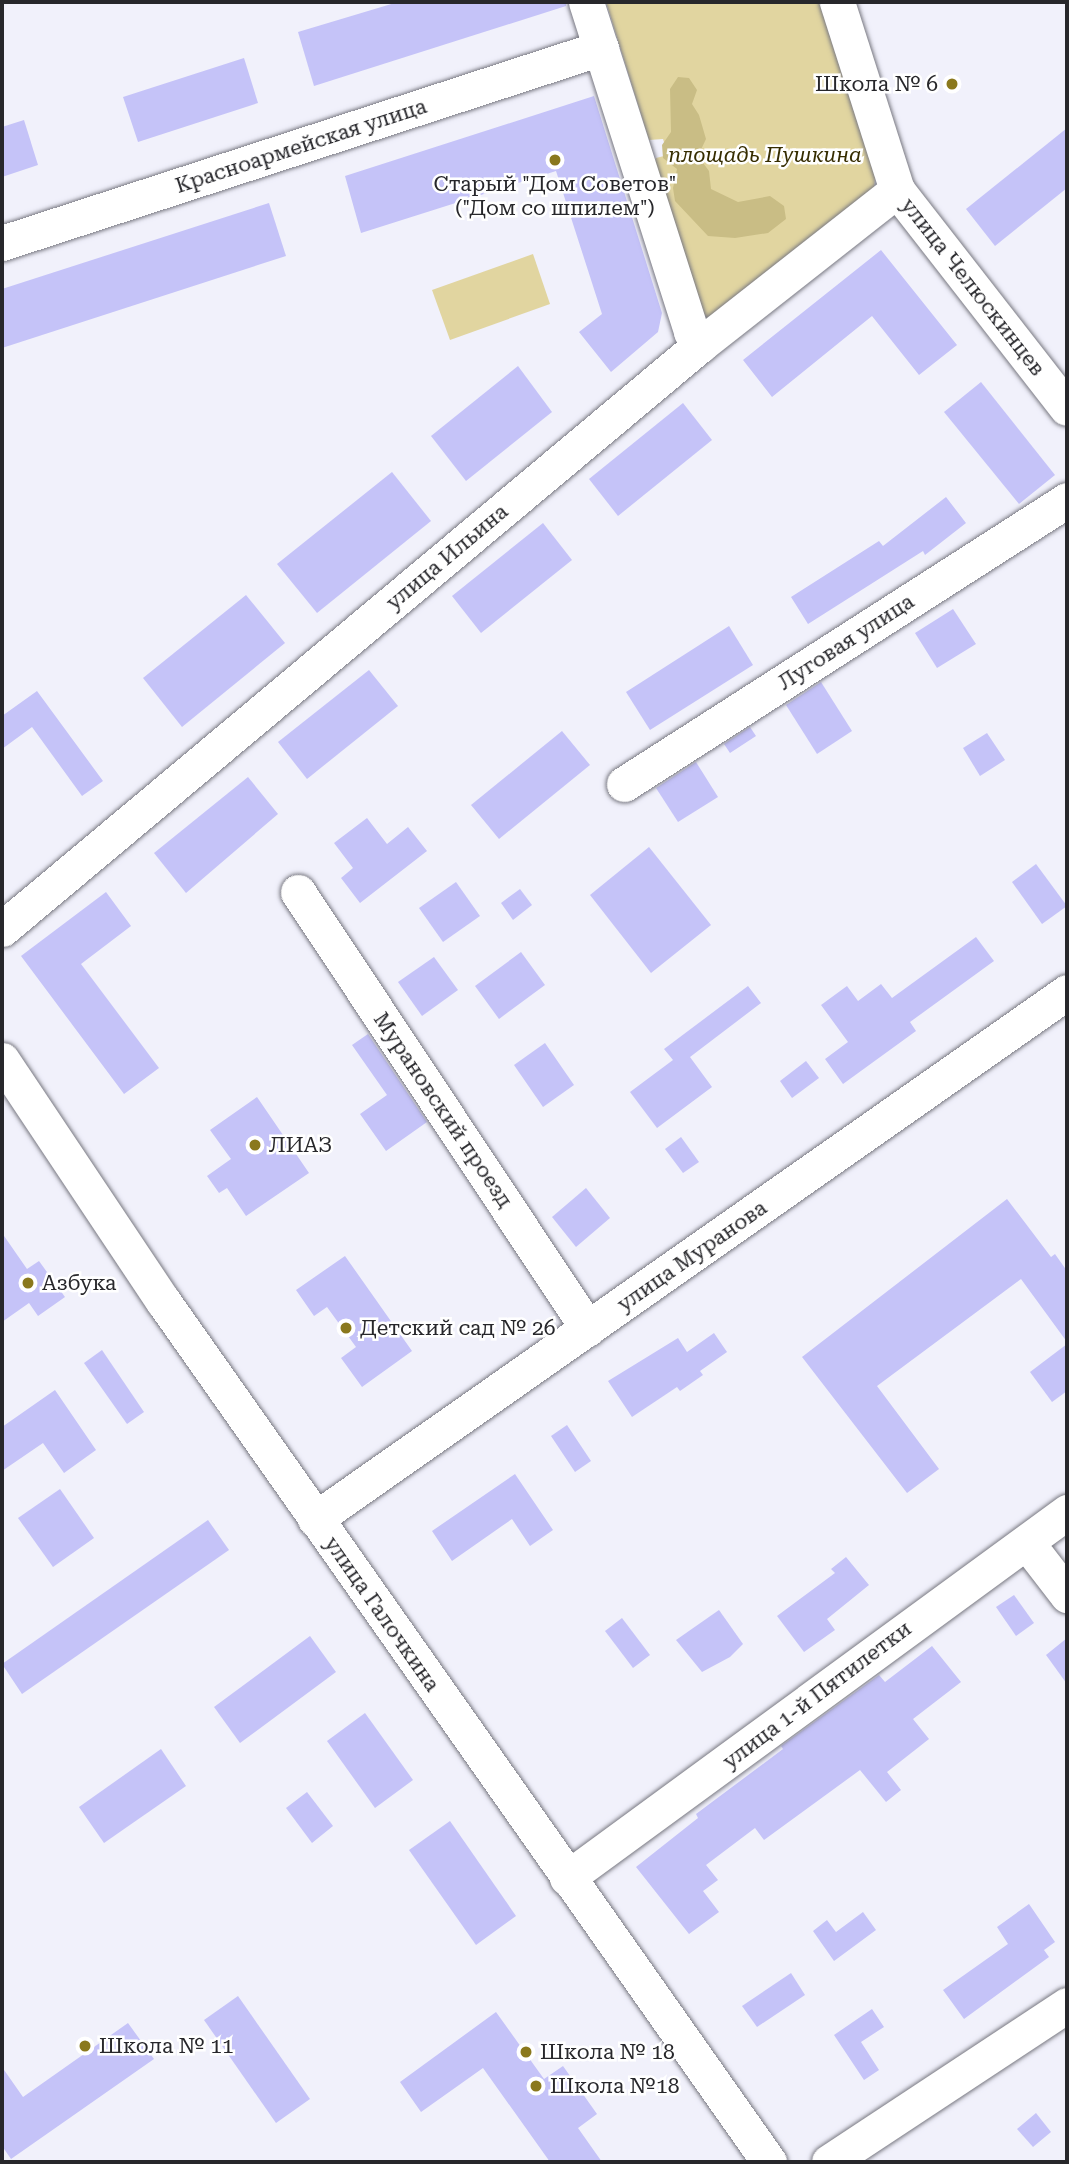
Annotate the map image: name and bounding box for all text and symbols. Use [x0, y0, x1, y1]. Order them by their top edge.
place label: Школа № 6 [815, 71, 938, 97]
marker: Школа № 6 [944, 76, 960, 92]
street label: Красноармейская улица [172, 93, 430, 199]
park label: площадь Пушкина [668, 142, 862, 168]
marker: Старый "Дом Советов" ("Дом со шпилем") [547, 152, 563, 168]
place label: Старый "Дом Советов" ("Дом со шпилем") [434, 171, 676, 221]
street label: улица Челюскинцев [896, 193, 1050, 381]
street label: улица Ильина [381, 499, 513, 615]
street label: Луговая улица [773, 589, 919, 695]
street label: Мурановский проезд [368, 1008, 518, 1212]
place label: ЛИАЗ [269, 1132, 332, 1158]
marker: ЛИАЗ [247, 1137, 263, 1153]
street label: улица Муранова [612, 1195, 772, 1317]
place label: Азбука [42, 1270, 116, 1296]
marker: Азбука [20, 1275, 36, 1291]
place label: Детский сад № 26 [360, 1315, 555, 1341]
marker: Детский сад № 26 [338, 1320, 354, 1336]
street label: улица Галочкина [319, 1532, 445, 1696]
street label: улица 1-й Пятилетки [718, 1616, 916, 1774]
place label: Школа № 11 [99, 2033, 234, 2059]
marker: Школа № 11 [77, 2038, 93, 2054]
place label: Школа № 18 [540, 2039, 675, 2065]
marker: Школа № 18 [518, 2044, 534, 2060]
place label: Школа №18 [550, 2073, 680, 2099]
marker: Школа №18 [528, 2078, 544, 2094]

